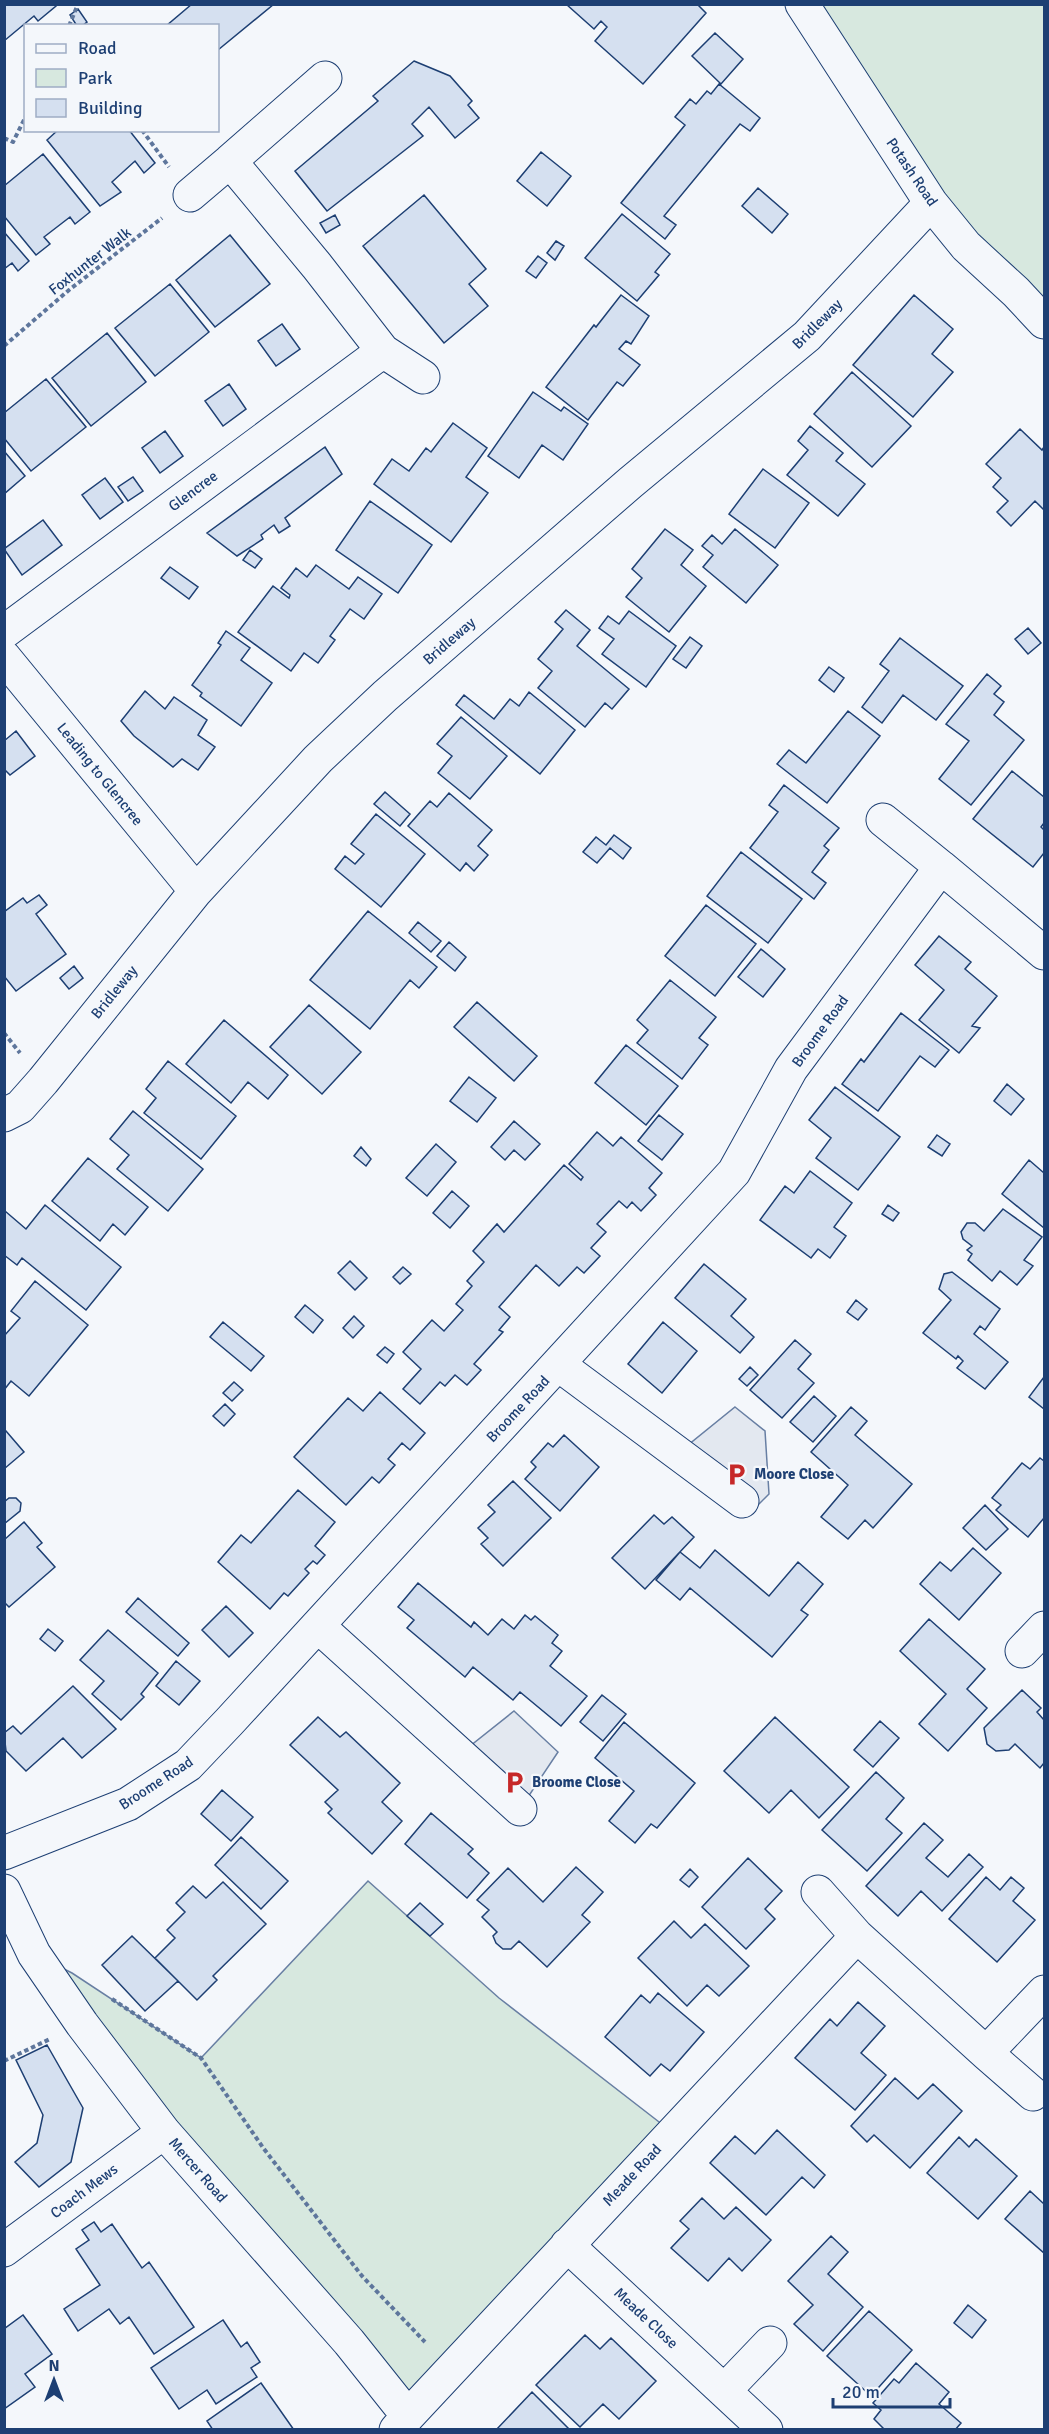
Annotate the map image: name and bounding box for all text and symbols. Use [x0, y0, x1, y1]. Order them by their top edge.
legend [24, 24, 219, 132]
text: Road [78, 37, 117, 59]
text: Park [78, 67, 113, 89]
text: Building [78, 97, 142, 119]
street label: Potash Road [883, 134, 942, 210]
street label: Foxhunter Walk [45, 223, 135, 299]
street label: Bridleway [788, 295, 846, 353]
street label: Glencree [165, 467, 221, 515]
street label: Bridleway [419, 613, 479, 669]
street label: Leading to Glencree [53, 719, 147, 829]
street label: Bridleway [87, 962, 141, 1022]
street label: Broome Road [788, 991, 852, 1070]
street label: Broome Road [483, 1372, 553, 1446]
parking icon: Moore Close [723, 1461, 749, 1487]
place label: Moore Close [754, 1465, 834, 1483]
street label: Broome Road [116, 1752, 196, 1814]
parking icon: Broome Close [501, 1769, 527, 1795]
place label: Broome Close [532, 1773, 621, 1791]
street label: Mercer Road [165, 2134, 231, 2206]
street label: Meade Road [599, 2140, 665, 2210]
street label: Coach Mews [47, 2160, 122, 2222]
street label: Meade Close [610, 2284, 682, 2352]
north arrow [24, 2350, 84, 2410]
text: N [48, 2356, 60, 2376]
scale bar [833, 2371, 950, 2409]
text: 20 m [842, 2381, 880, 2403]

